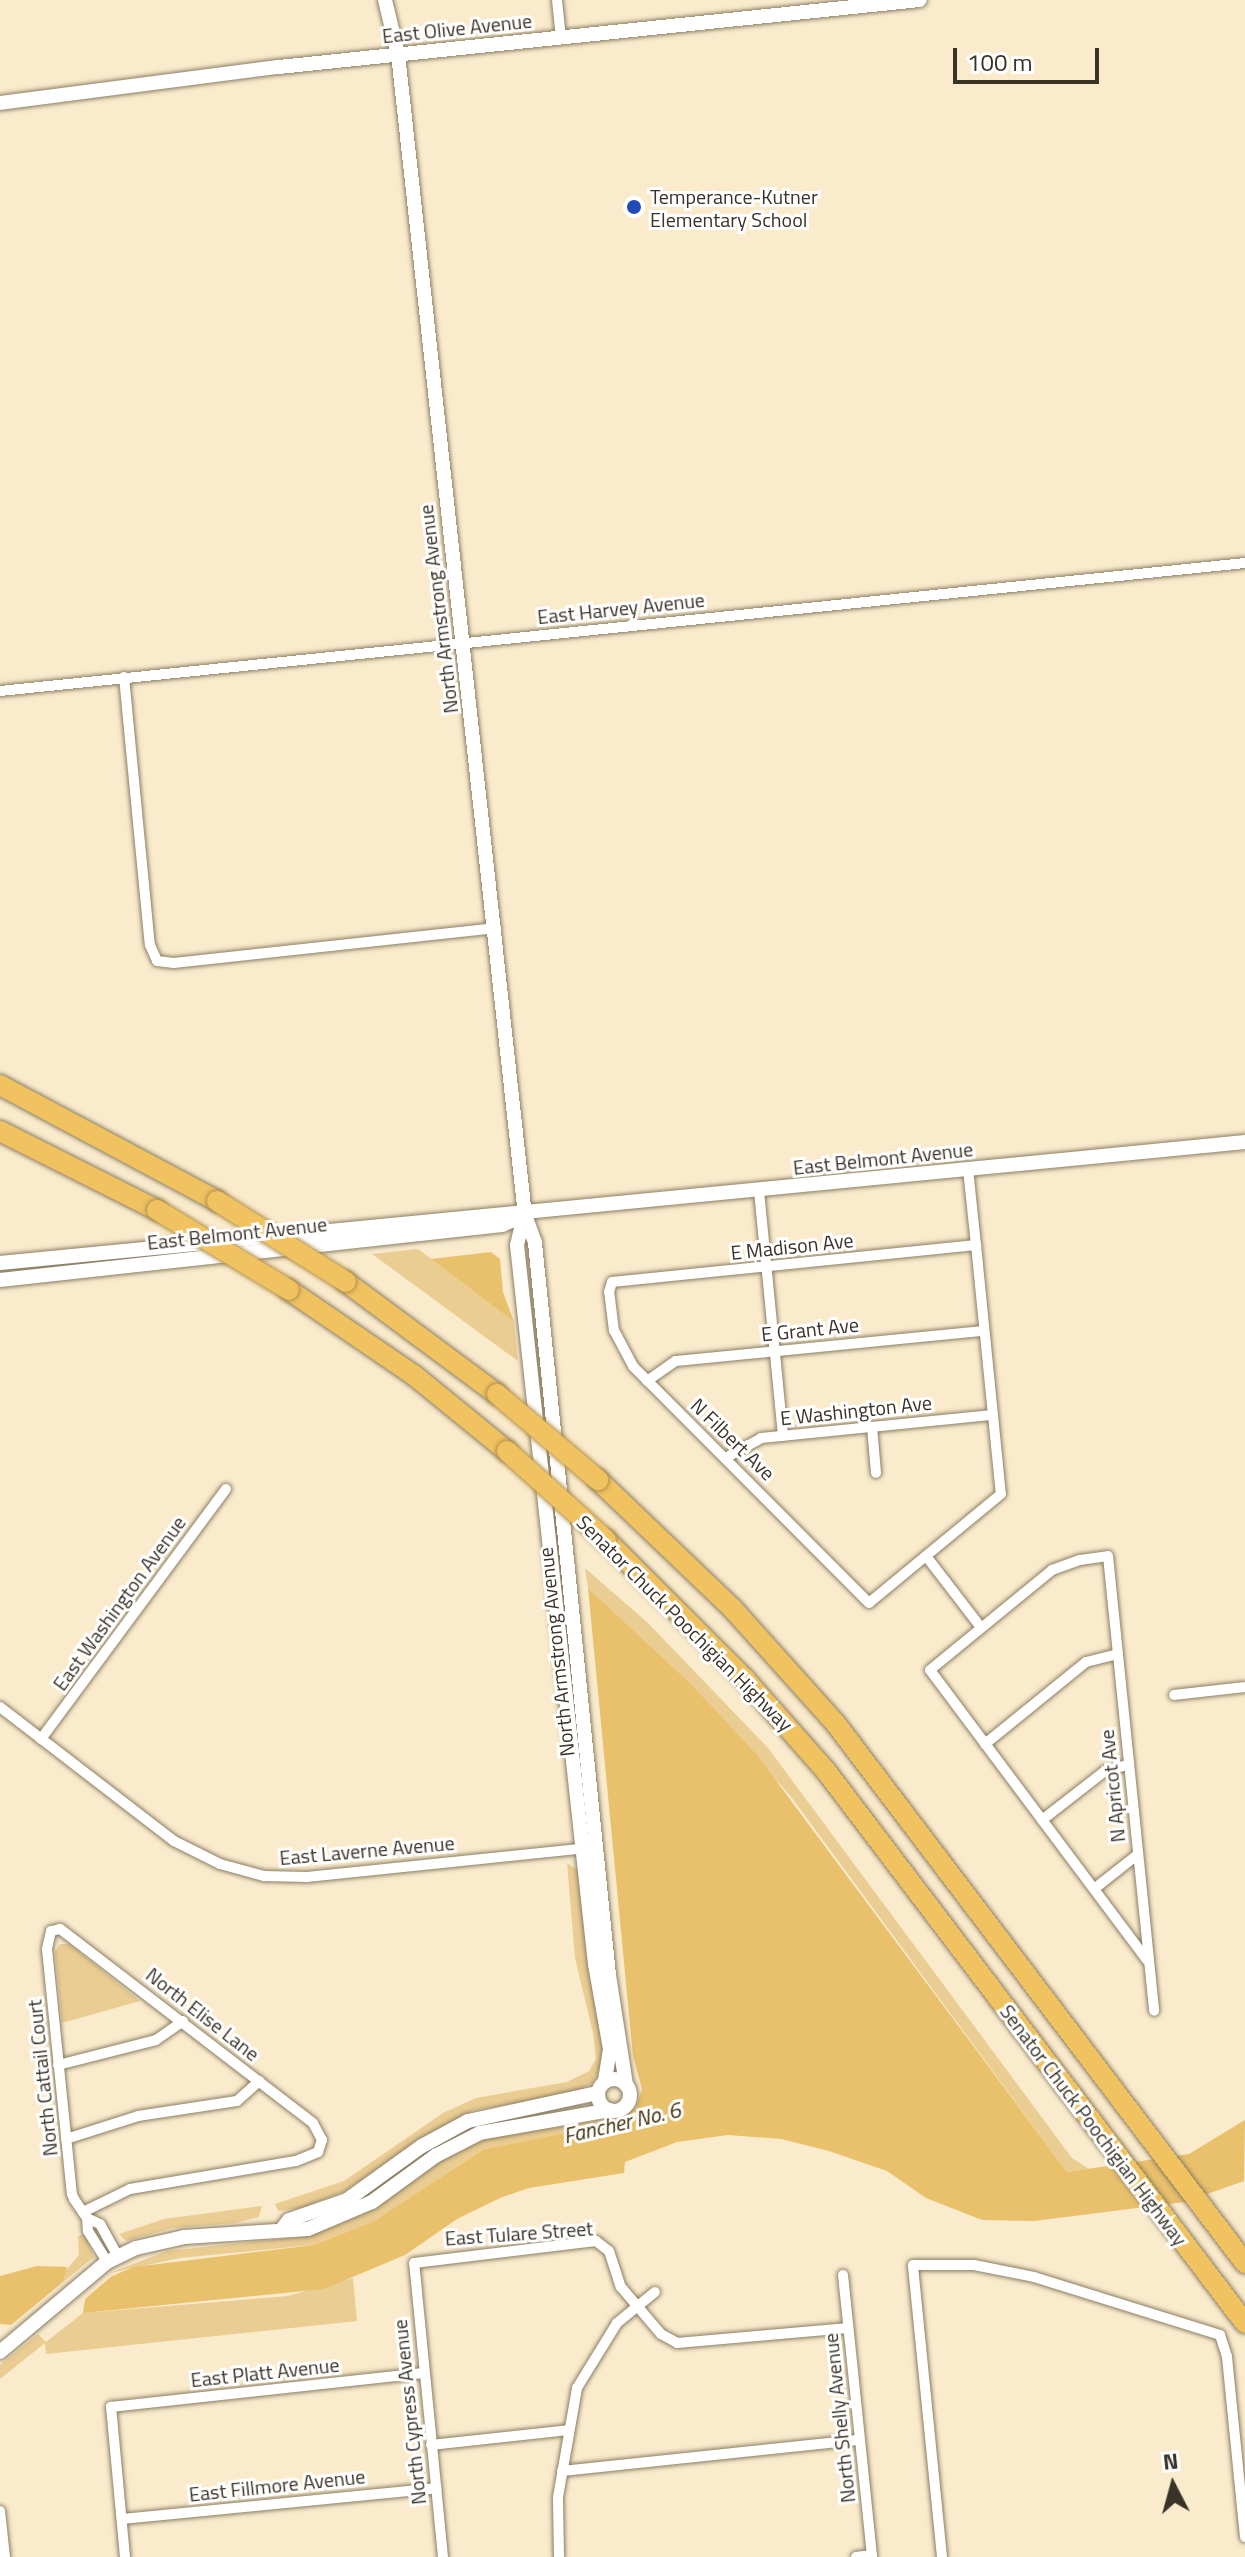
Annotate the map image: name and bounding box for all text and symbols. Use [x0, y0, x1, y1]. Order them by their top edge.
street label: East Olive Avenue [381, 8, 533, 48]
scale bar [957, 32, 1103, 82]
text: 100 m [967, 44, 1033, 80]
place label: Temperance-Kutner Elementary School [650, 184, 818, 231]
marker: Temperance-Kutner Elementary School [625, 198, 643, 216]
street label: North Armstrong Avenue [413, 503, 463, 715]
street label: East Harvey Avenue [536, 587, 706, 629]
street label: East Belmont Avenue [792, 1137, 974, 1179]
street label: East Belmont Avenue [146, 1212, 328, 1254]
street label: E Madison Ave [729, 1228, 855, 1264]
street label: E Grant Ave [760, 1312, 860, 1346]
street label: E Washington Ave [779, 1390, 933, 1430]
street label: N Filbert Ave [686, 1393, 780, 1485]
street label: Senator Chuck Poochigian Highway [572, 1510, 798, 1736]
street label: East Washington Avenue [48, 1511, 190, 1695]
street label: North Armstrong Avenue [533, 1546, 579, 1758]
street label: N Apricot Ave [1094, 1728, 1130, 1844]
street label: East Laverne Avenue [279, 1830, 455, 1870]
street label: North Elise Lane [141, 1962, 265, 2066]
street label: North Cattail Court [22, 1999, 62, 2157]
street label: Senator Chuck Poochigian Highway [995, 2000, 1193, 2250]
water label: Fancher No. 6 [561, 2097, 683, 2149]
street label: East Tulare Street [444, 2216, 594, 2250]
street label: North Cypress Avenue [387, 2318, 431, 2506]
street label: North Shelly Avenue [818, 2332, 860, 2504]
street label: East Platt Avenue [190, 2352, 340, 2392]
text: N [1161, 2443, 1180, 2479]
north arrow [1133, 2445, 1213, 2525]
street label: East Fillmore Avenue [188, 2464, 366, 2506]

